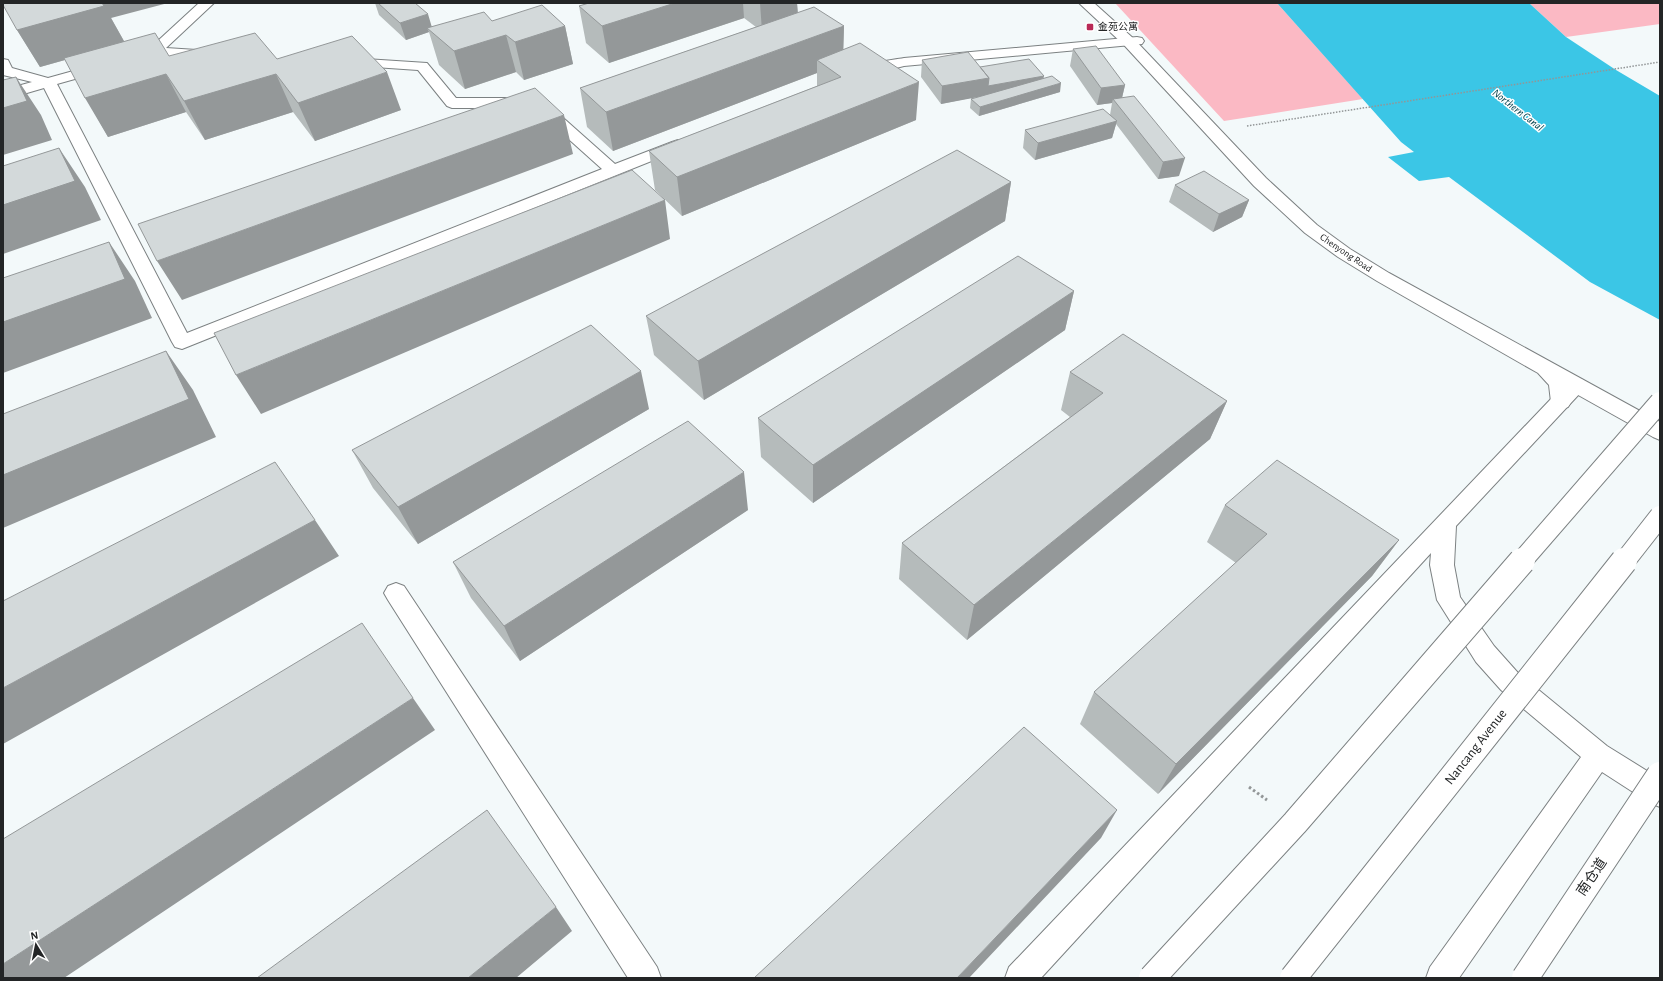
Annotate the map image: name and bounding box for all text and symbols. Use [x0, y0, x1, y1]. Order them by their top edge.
place label: 金苑公寓 [1098, 21, 1138, 32]
marker: 金苑公寓 [1085, 22, 1095, 32]
water label: Northern Canal [1491, 87, 1546, 133]
street label: Chenyong Road [1318, 232, 1374, 274]
street label: Nancang Avenue [1442, 707, 1510, 787]
street label: 南仓道 [1574, 855, 1610, 898]
north arrow [16, 925, 56, 965]
text: N [30, 930, 39, 942]

